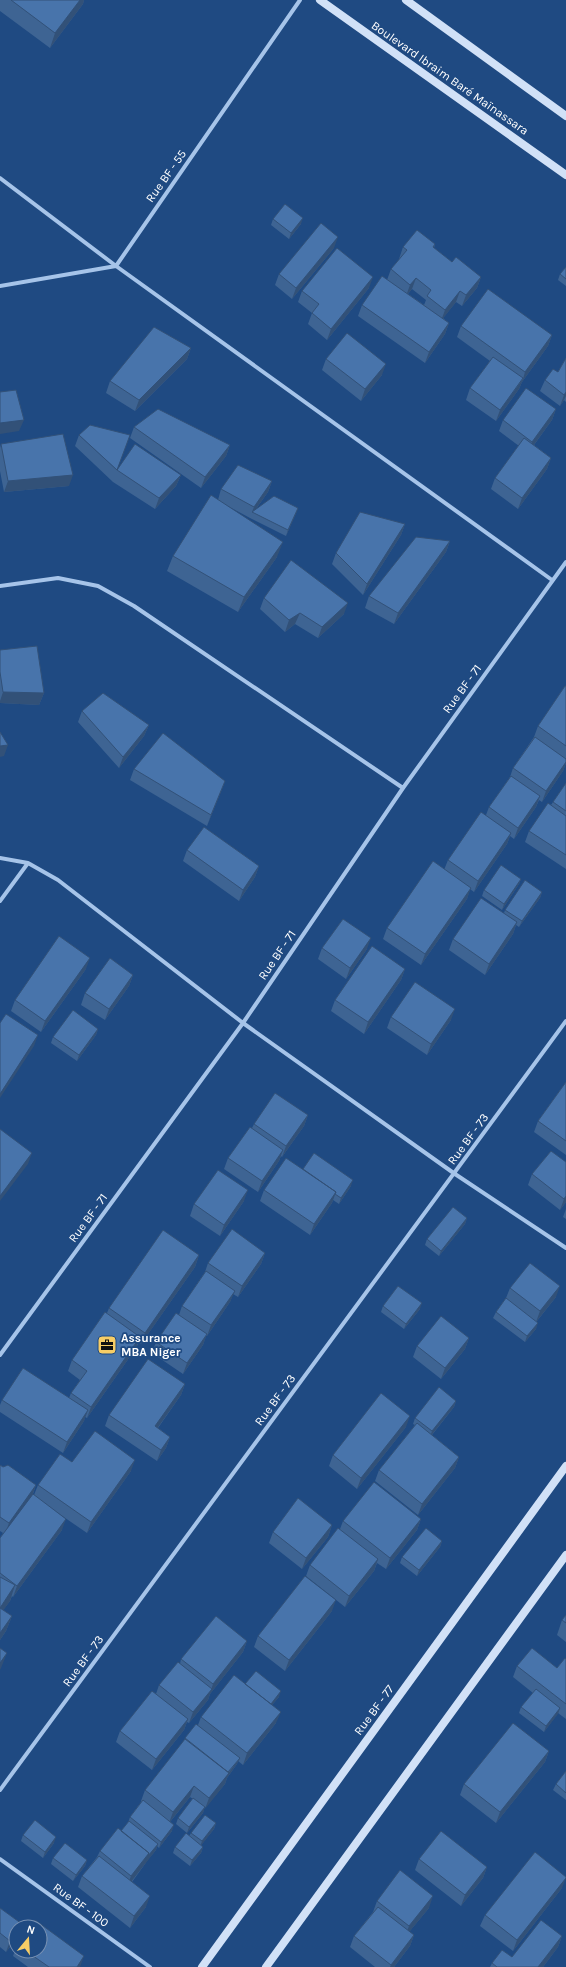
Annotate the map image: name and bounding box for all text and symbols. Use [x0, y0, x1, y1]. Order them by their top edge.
street label: Boulevard Ibraim Baré Maïnassara [369, 18, 531, 138]
street label: Rue BF - 55 [143, 147, 189, 205]
street label: Rue BF - 71 [440, 662, 484, 716]
street label: Rue BF - 71 [255, 928, 299, 982]
street label: Rue BF - 73 [445, 1111, 491, 1167]
street label: Rue BF - 71 [66, 1191, 110, 1245]
place label: Assurance MBA Niger [121, 1331, 181, 1359]
office icon: Assurance MBA Niger [96, 1334, 118, 1356]
street label: Rue BF - 73 [252, 1372, 298, 1428]
street label: Rue BF - 73 [60, 1633, 106, 1689]
street label: Rue BF - 77 [351, 1682, 397, 1738]
street label: Rue BF - 100 [50, 1880, 112, 1930]
north arrow [8, 1919, 48, 1959]
text: N [25, 1923, 37, 1937]

